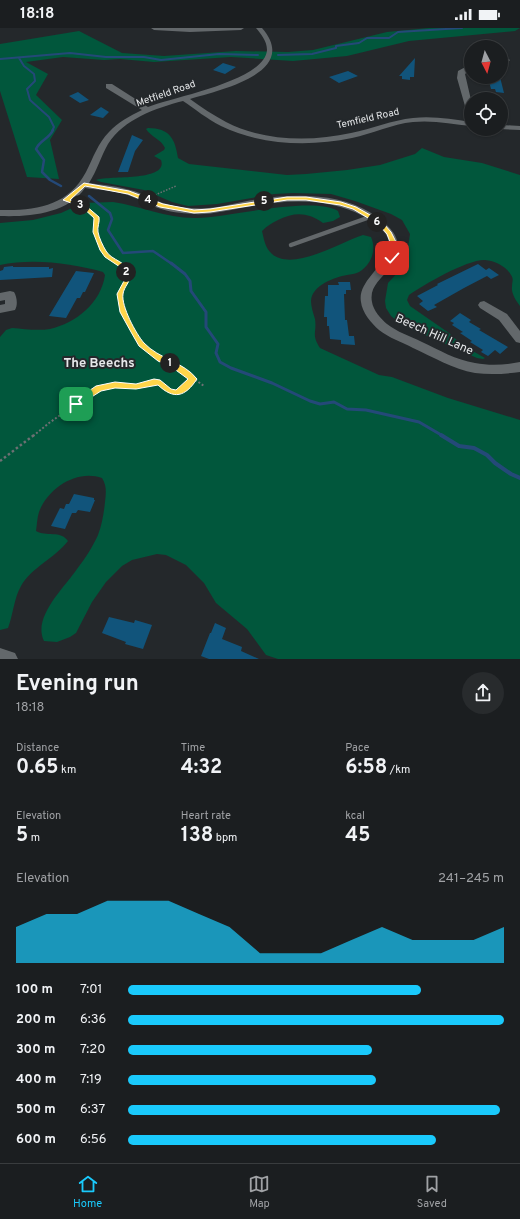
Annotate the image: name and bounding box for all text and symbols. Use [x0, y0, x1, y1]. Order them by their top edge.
text: 18:18 [20, 5, 55, 24]
north arrow [464, 40, 508, 84]
map controls [464, 40, 508, 136]
street label: Metfield Road [135, 78, 197, 110]
button: locate [464, 92, 508, 136]
street label: Temfield Road [335, 105, 401, 133]
pin: 4 [138, 190, 158, 210]
pin: 5 [254, 191, 274, 211]
text: 4 [144, 193, 152, 207]
text: 5 [261, 194, 267, 208]
pin: 3 [70, 195, 90, 215]
text: 3 [77, 198, 83, 212]
pin: 6 [367, 212, 387, 232]
text: 6 [374, 215, 380, 229]
pin [375, 241, 409, 275]
icon: check [381, 247, 403, 269]
pin: 2 [116, 262, 136, 282]
text: 2 [123, 265, 129, 279]
street label: Beech Hill Lane [392, 311, 476, 359]
pin: 1 [160, 353, 180, 373]
district label: The Beechs [63, 356, 135, 372]
text: 1 [168, 356, 172, 370]
pin [59, 387, 93, 421]
icon: arrive [65, 393, 87, 415]
text: Evening run [16, 671, 139, 698]
button: share [462, 672, 504, 714]
text: 18:18 [16, 700, 45, 716]
text: Distance [16, 741, 59, 755]
text: Time [181, 741, 205, 755]
text: Pace [345, 741, 370, 755]
text: 0.65 [16, 755, 59, 781]
text: 4:32 [181, 755, 222, 781]
text: 6:58 [345, 755, 387, 781]
text: km [59, 763, 76, 777]
text: /km [387, 763, 410, 777]
text: Elevation [16, 809, 61, 823]
text: Heart rate [181, 809, 231, 823]
text: kcal [345, 809, 365, 823]
text: 5 [16, 823, 28, 849]
text: 138 [181, 823, 213, 849]
text: 45 [345, 823, 370, 849]
text: m [28, 831, 40, 845]
text: bpm [213, 831, 237, 845]
text: Elevation [16, 871, 69, 887]
text: 241–245 m [438, 871, 504, 887]
text: 100 m [16, 982, 53, 998]
text: 7:01 [80, 982, 102, 998]
text: 200 m [16, 1012, 56, 1028]
text: 6:36 [80, 1012, 106, 1028]
text: 300 m [16, 1042, 55, 1058]
text: 7:20 [80, 1042, 106, 1058]
text: 400 m [16, 1072, 56, 1088]
text: 7:19 [80, 1072, 102, 1088]
text: 500 m [16, 1102, 56, 1118]
text: 6:37 [80, 1102, 105, 1118]
text: 600 m [16, 1132, 56, 1148]
text: 6:56 [80, 1132, 107, 1148]
tab: Home [73, 1173, 102, 1211]
tab: Map [248, 1173, 270, 1211]
tab: Saved [417, 1173, 447, 1211]

